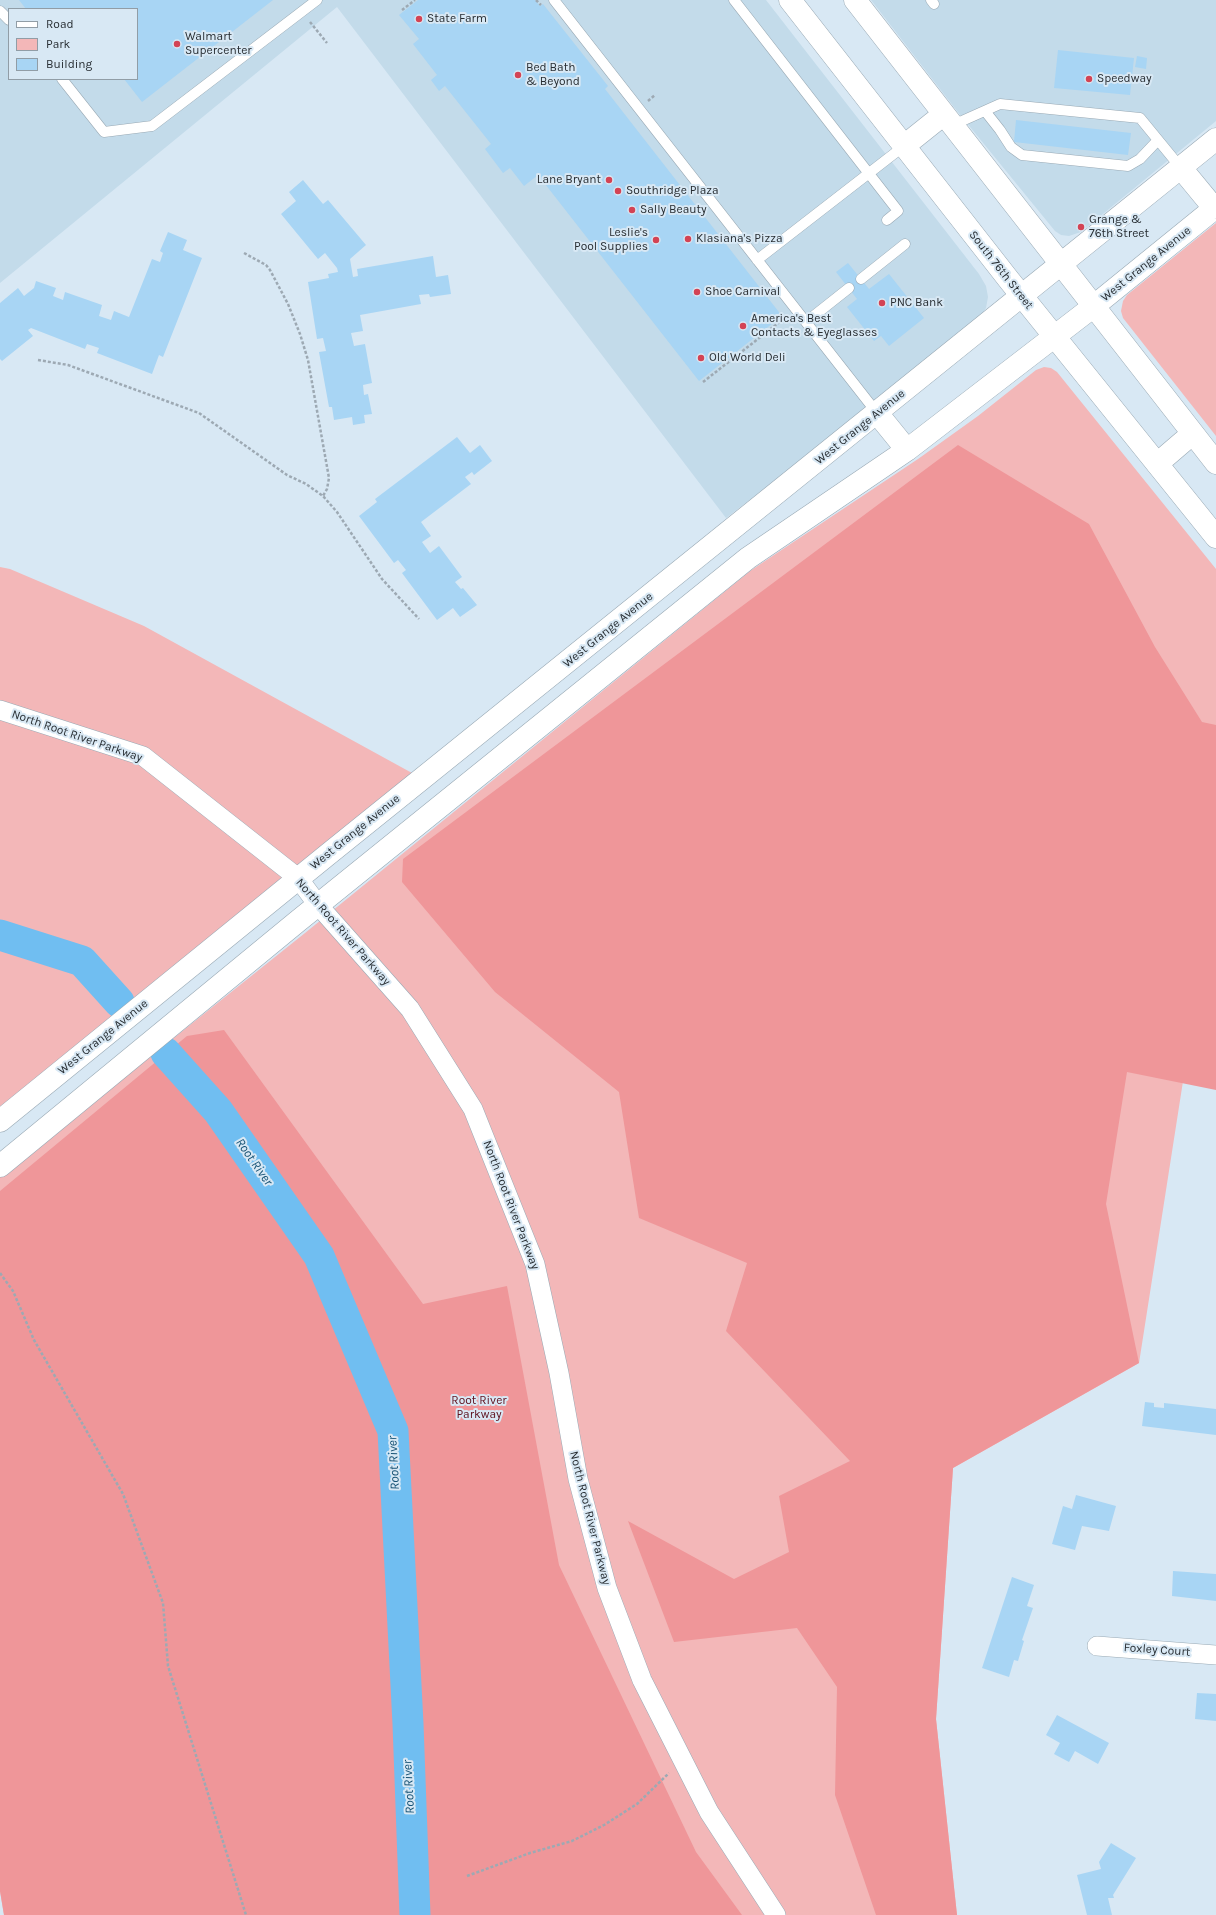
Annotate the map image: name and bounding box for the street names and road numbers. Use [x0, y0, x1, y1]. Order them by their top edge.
street label: West Grange Avenue [1098, 223, 1194, 305]
street label: South 76th Street [966, 228, 1036, 312]
street label: West Grange Avenue [812, 386, 908, 468]
street label: West Grange Avenue [560, 589, 656, 671]
street label: North Root River Parkway [10, 707, 144, 765]
street label: West Grange Avenue [307, 791, 403, 873]
street label: North Root River Parkway [293, 876, 393, 988]
street label: West Grange Avenue [55, 996, 151, 1078]
street label: North Root River Parkway [480, 1138, 542, 1272]
street label: North Root River Parkway [566, 1450, 614, 1586]
street label: Foxley Court [1123, 1640, 1191, 1660]

